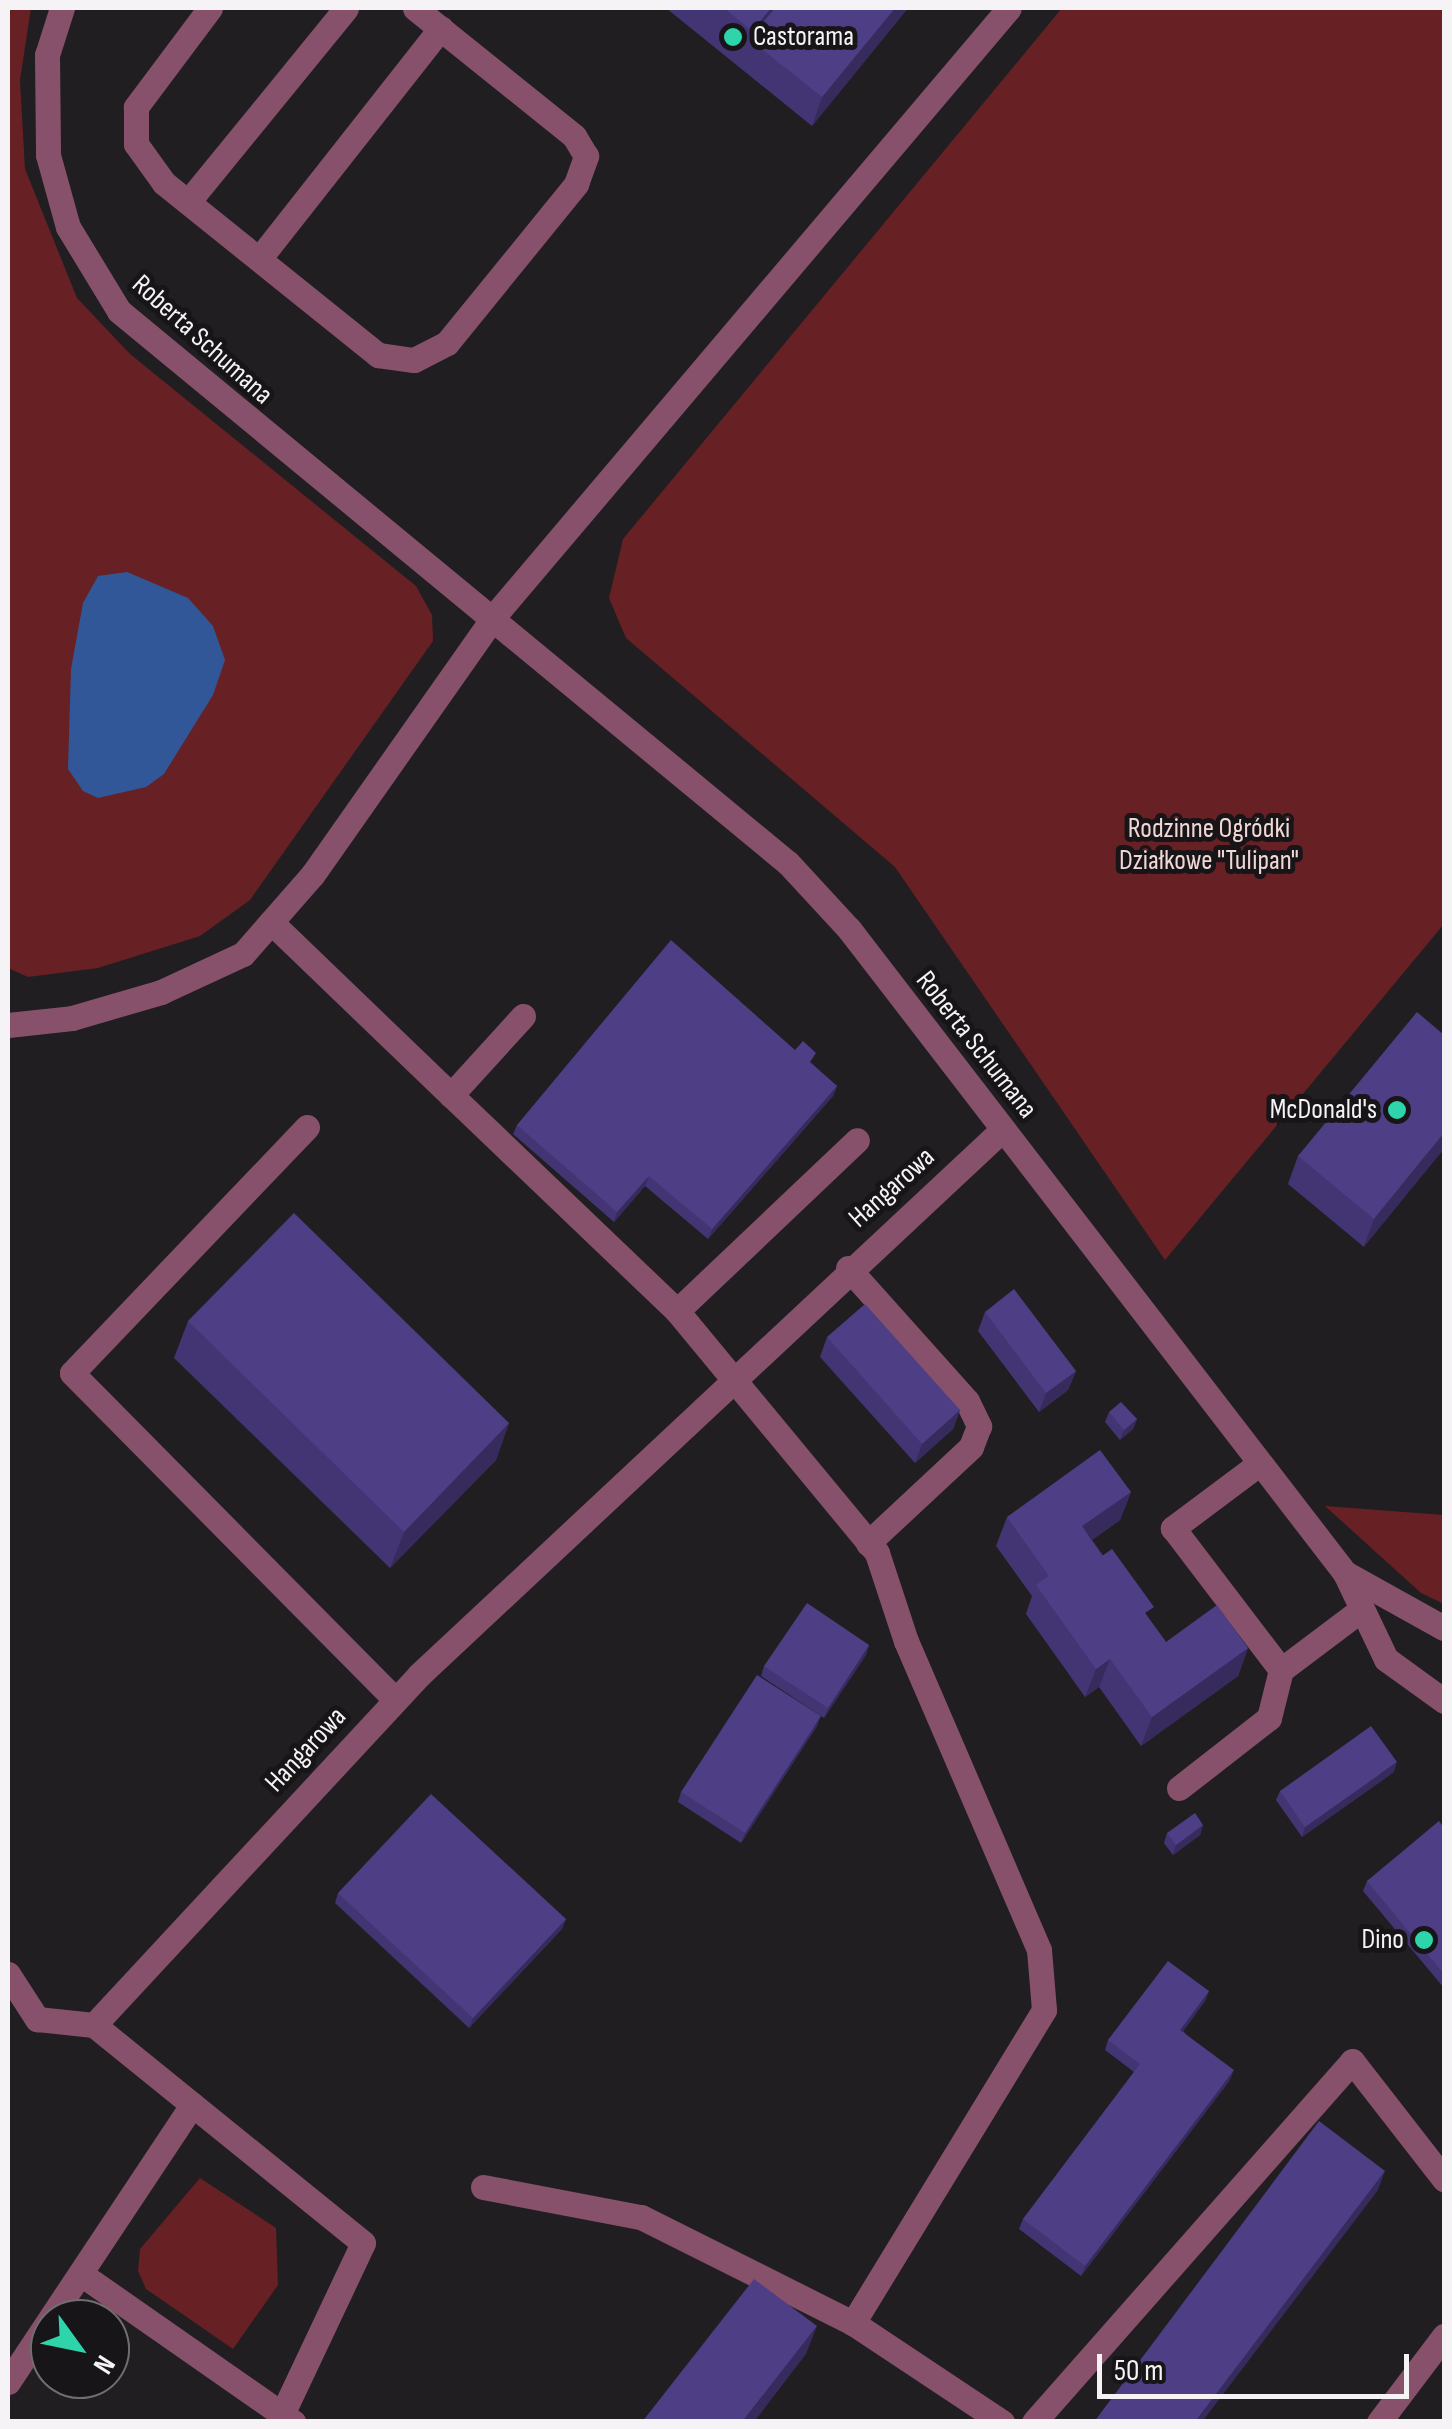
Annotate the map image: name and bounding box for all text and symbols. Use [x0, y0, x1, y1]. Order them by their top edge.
place label: Castorama [753, 20, 854, 54]
marker: Castorama [722, 26, 744, 48]
street label: Roberta Schumana [125, 268, 279, 412]
park label: Rodzinne Ogródki Działkowe "Tulipan" [1119, 812, 1299, 878]
street label: Roberta Schumana [908, 965, 1044, 1125]
place label: McDonald's [1270, 1093, 1377, 1127]
marker: McDonald's [1386, 1099, 1408, 1121]
street label: Hangarowa [842, 1141, 942, 1235]
street label: Hangarowa [258, 1701, 354, 1799]
place label: Dino [1361, 1923, 1404, 1957]
marker: Dino [1413, 1929, 1435, 1951]
north arrow [30, 2299, 130, 2399]
scale bar [1102, 2334, 1414, 2396]
text: N [86, 2349, 122, 2380]
text: 50 m [1114, 2353, 1163, 2389]

